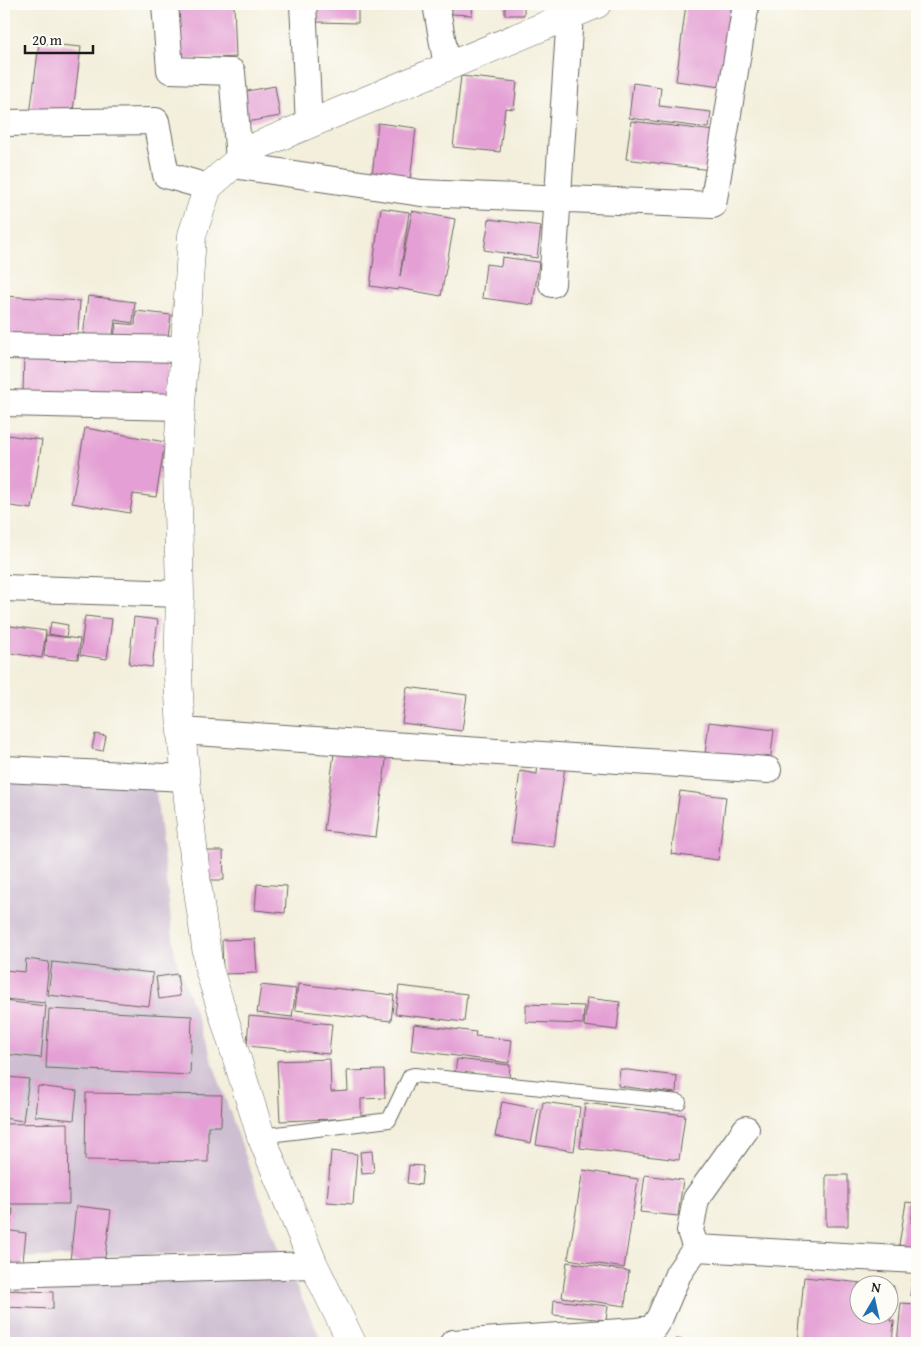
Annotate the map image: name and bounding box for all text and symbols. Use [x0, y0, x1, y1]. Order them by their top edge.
scale bar [25, 22, 92, 54]
text: 20 m [32, 29, 63, 50]
north arrow [848, 1274, 898, 1324]
text: N [870, 1277, 883, 1298]

